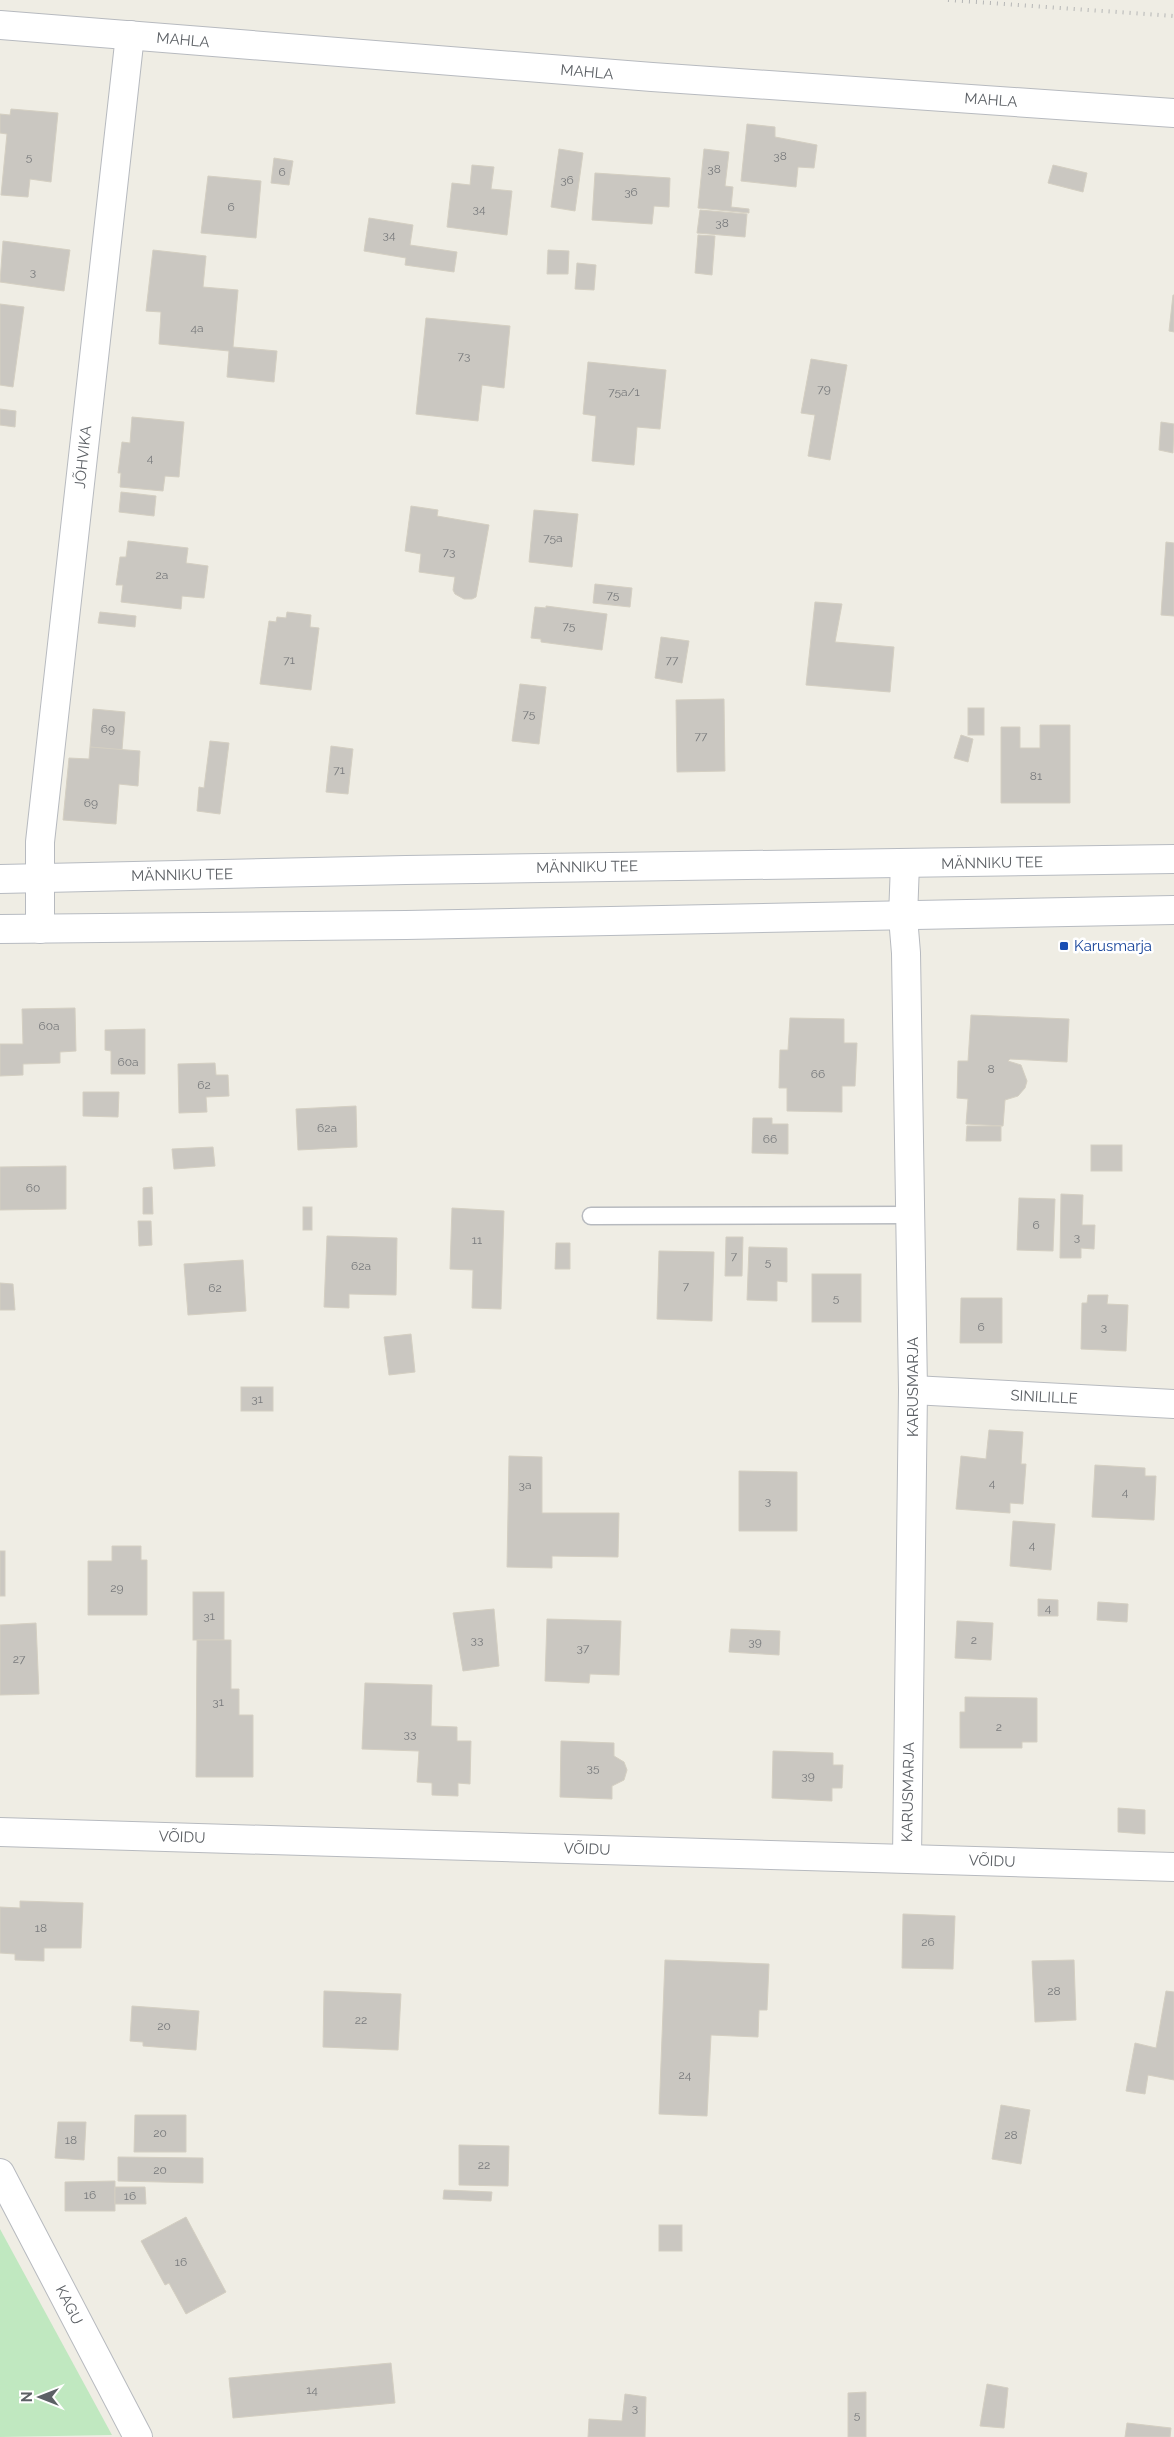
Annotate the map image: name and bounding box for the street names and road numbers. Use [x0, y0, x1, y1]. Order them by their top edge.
street label: MAHLA [156, 29, 210, 51]
street label: MAHLA [560, 61, 614, 83]
street label: MAHLA [964, 89, 1018, 111]
street label: JÕHVIKA [71, 425, 95, 489]
street label: MÄNNIKU TEE [941, 852, 1043, 873]
street label: MÄNNIKU TEE [536, 856, 638, 877]
street label: MÄNNIKU TEE [131, 864, 233, 885]
street label: KARUSMARJA [904, 1337, 922, 1437]
street label: SINILILLE [1010, 1386, 1078, 1408]
street label: KARUSMARJA [898, 1742, 918, 1842]
street label: VÕIDU [158, 1827, 206, 1847]
street label: VÕIDU [563, 1839, 611, 1859]
street label: VÕIDU [968, 1851, 1016, 1871]
street label: KAGU [52, 2282, 86, 2328]

